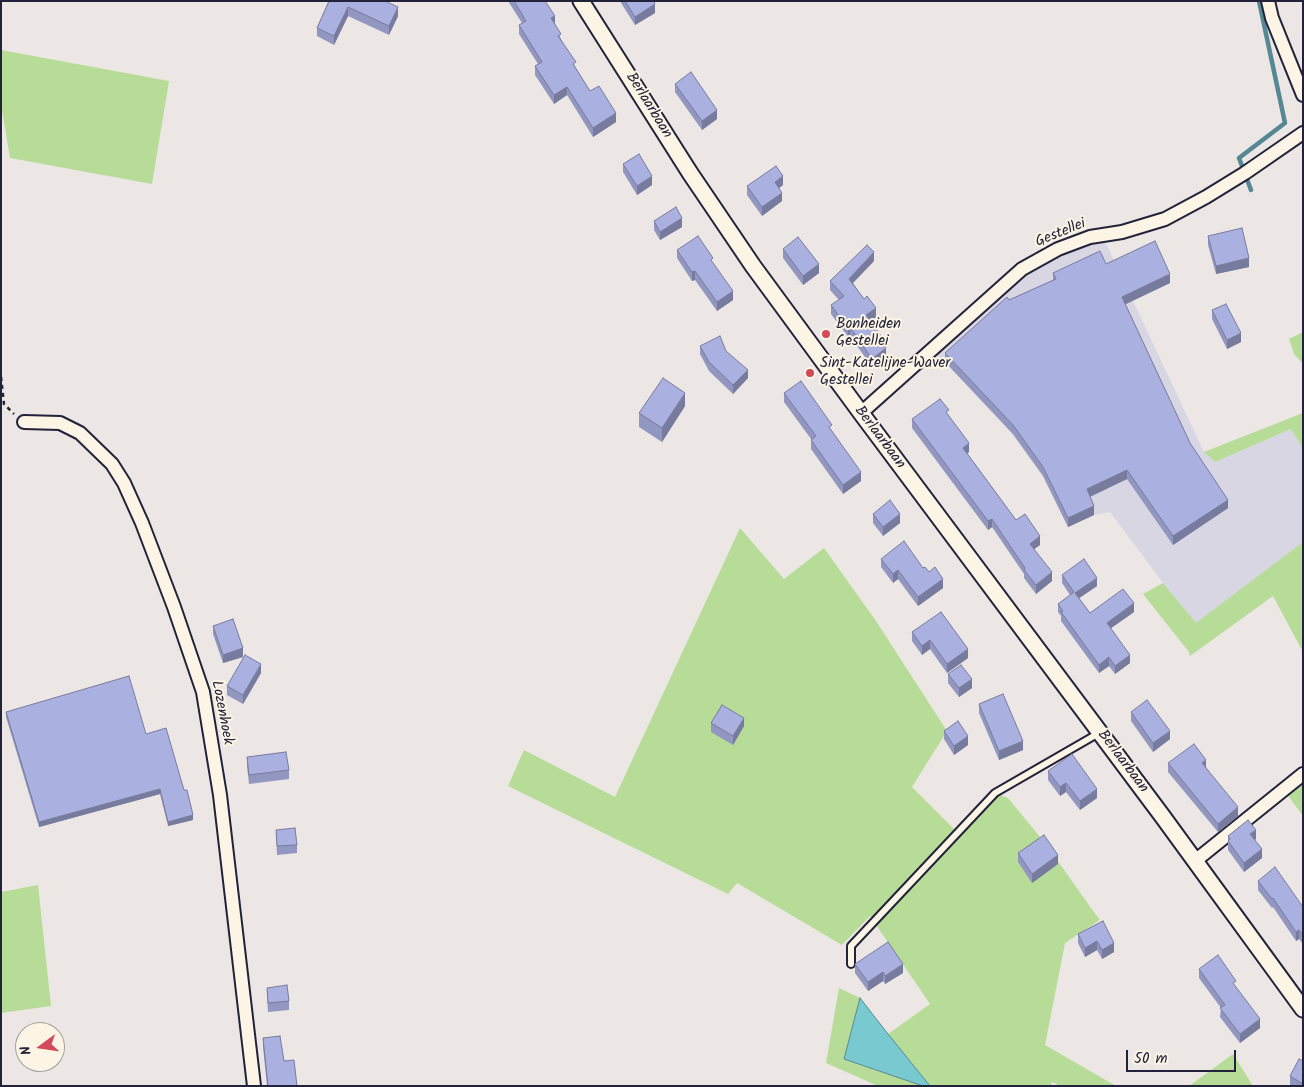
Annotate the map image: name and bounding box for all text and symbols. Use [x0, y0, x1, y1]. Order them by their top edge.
street label: Berlaarbaan [621, 70, 675, 142]
street label: Gestellei [1033, 216, 1089, 252]
place label: Bonheiden Gestellei [836, 316, 901, 351]
marker: Bonheiden Gestellei [820, 328, 832, 340]
place label: Sint-Katelijne-Waver Gestellei [820, 355, 950, 390]
marker: Sint-Katelijne-Waver Gestellei [804, 367, 816, 379]
street label: Berlaarbaan [850, 403, 908, 473]
street label: Lozenhoek [206, 679, 236, 747]
street label: Berlaarbaan [1093, 727, 1151, 797]
north arrow [15, 1022, 65, 1072]
scale bar [1129, 1040, 1239, 1072]
text: N [15, 1043, 38, 1057]
text: 50 m [1134, 1047, 1168, 1071]

